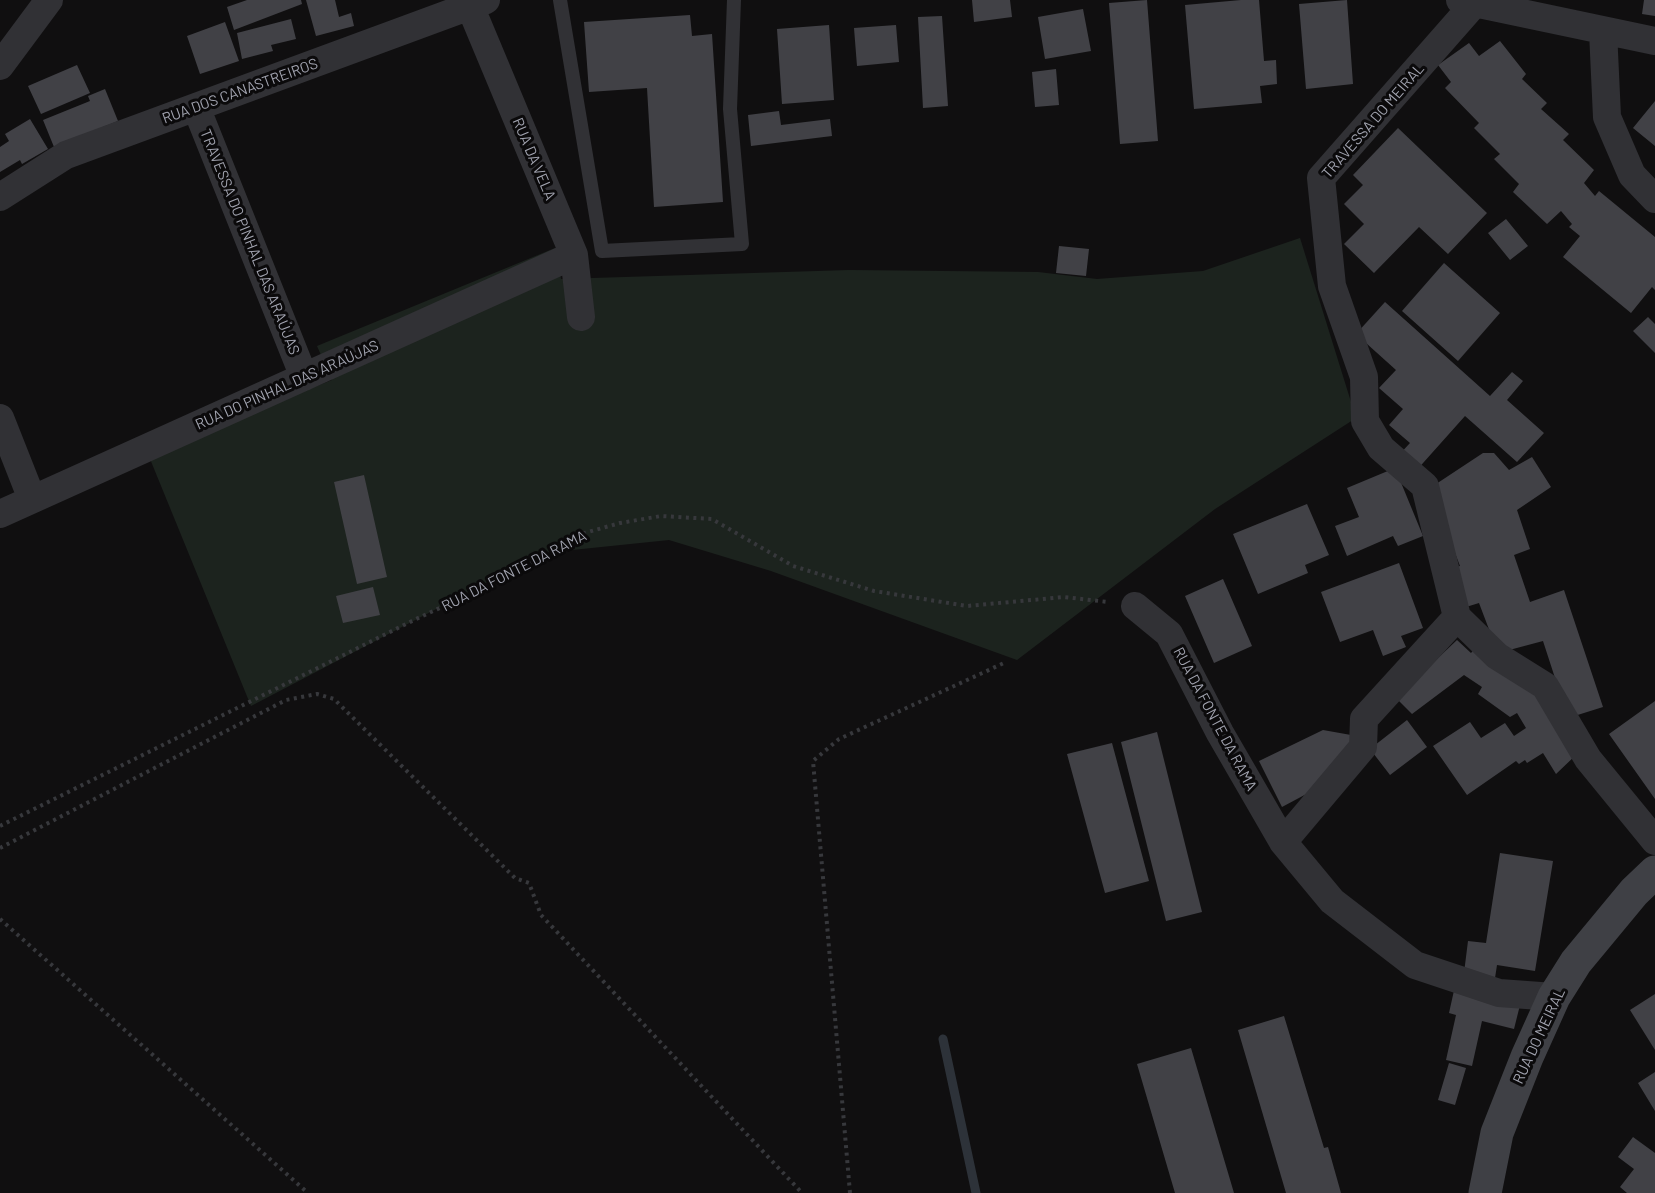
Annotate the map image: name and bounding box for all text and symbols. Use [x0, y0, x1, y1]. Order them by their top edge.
street label: RUA DOS CANASTREIROS [160, 54, 320, 128]
street label: TRAVESSA DO MEIRAL [1318, 60, 1428, 182]
street label: RUA DA VELA [509, 115, 559, 203]
street label: TRAVESSA DO PINHAL DAS ARAÚJAS [196, 127, 304, 357]
street label: RUA DO PINHAL DAS ARAÚJAS [193, 336, 381, 434]
street label: RUA DA FONTE DA RAMA [439, 527, 589, 615]
street label: RUA DA FONTE DA RAMA [1169, 644, 1261, 794]
street label: RUA DO MEIRAL [1509, 985, 1569, 1087]

